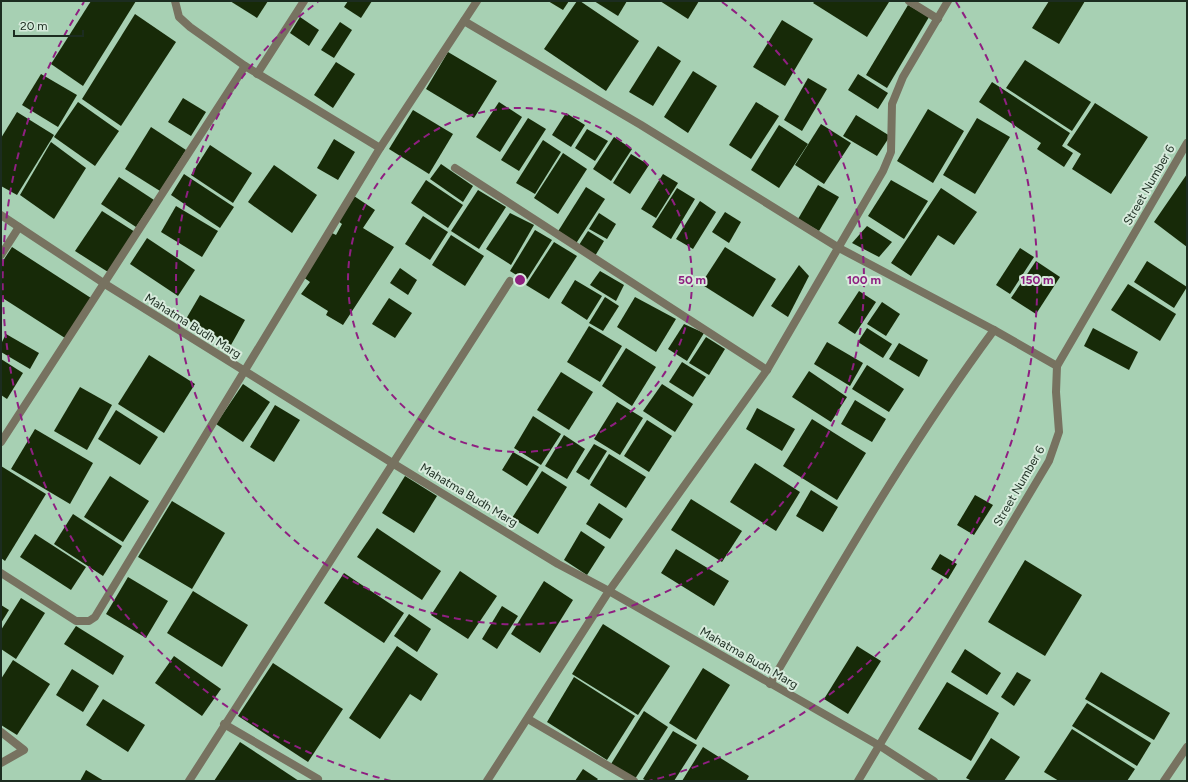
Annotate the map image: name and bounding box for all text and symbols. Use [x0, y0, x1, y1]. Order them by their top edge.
scale bar [14, 12, 83, 38]
text: 20 m [20, 19, 48, 33]
street label: Street Number 6 [1120, 142, 1178, 228]
centre of rings [513, 273, 527, 287]
text: 50 m [678, 273, 706, 287]
text: 100 m [847, 273, 881, 287]
text: 150 m [1020, 273, 1054, 287]
street label: Mahatma Budh Marg [142, 291, 244, 361]
street label: Street Number 6 [990, 443, 1048, 529]
street label: Mahatma Budh Marg [418, 460, 520, 530]
street label: Mahatma Budh Marg [697, 624, 801, 692]

